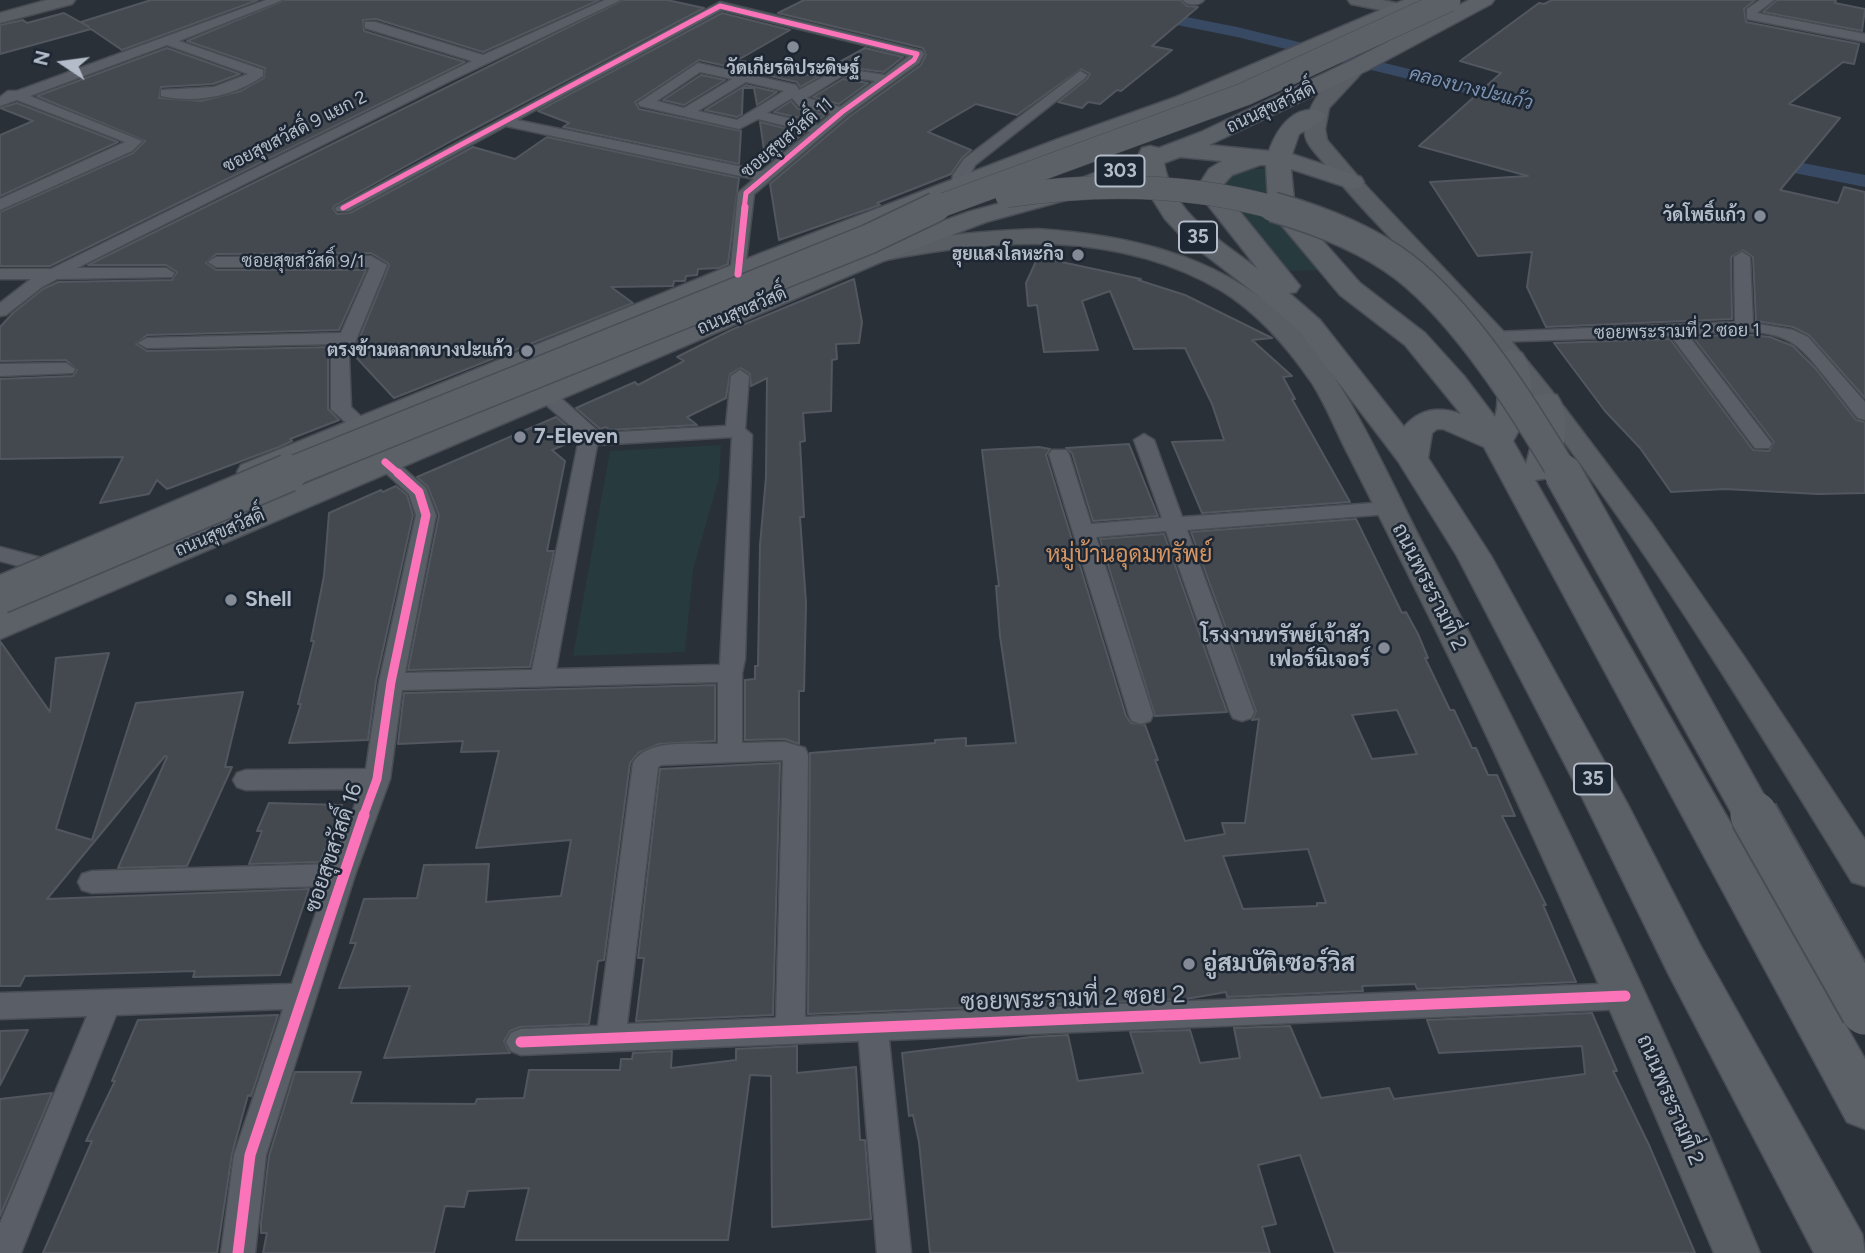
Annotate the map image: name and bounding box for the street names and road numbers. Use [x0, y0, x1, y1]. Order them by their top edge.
street label: ถนนสุขสวัสดิ์ [1223, 78, 1319, 138]
street label: ซอยสุขสวัสดิ์ 9 แยก 2 [219, 86, 371, 178]
street label: ซอยสุขสวัสดิ์ 11 [737, 93, 837, 183]
road number: 303 [1096, 155, 1144, 186]
road number: 35 [1179, 221, 1217, 252]
street label: ซอยสุขสวัสดิ์ 9/1 [242, 251, 364, 273]
street label: ถนนสุขสวัสดิ์ [694, 282, 790, 340]
street label: ซอยพระรามที่ 2 ซอย 1 [1594, 320, 1760, 344]
street label: ถนนสุขสวัสดิ์ [172, 504, 268, 562]
street label: ถนนพระรามที่ 2 [1386, 519, 1472, 655]
road number: 35 [1574, 764, 1612, 794]
street label: ซอยสุขสวัสดิ์ 16 [300, 780, 368, 916]
street label: ซอยพระรามที่ 2 ซอย 2 [960, 981, 1186, 1017]
street label: ถนนพระรามที่ 2 [1631, 1031, 1709, 1169]

